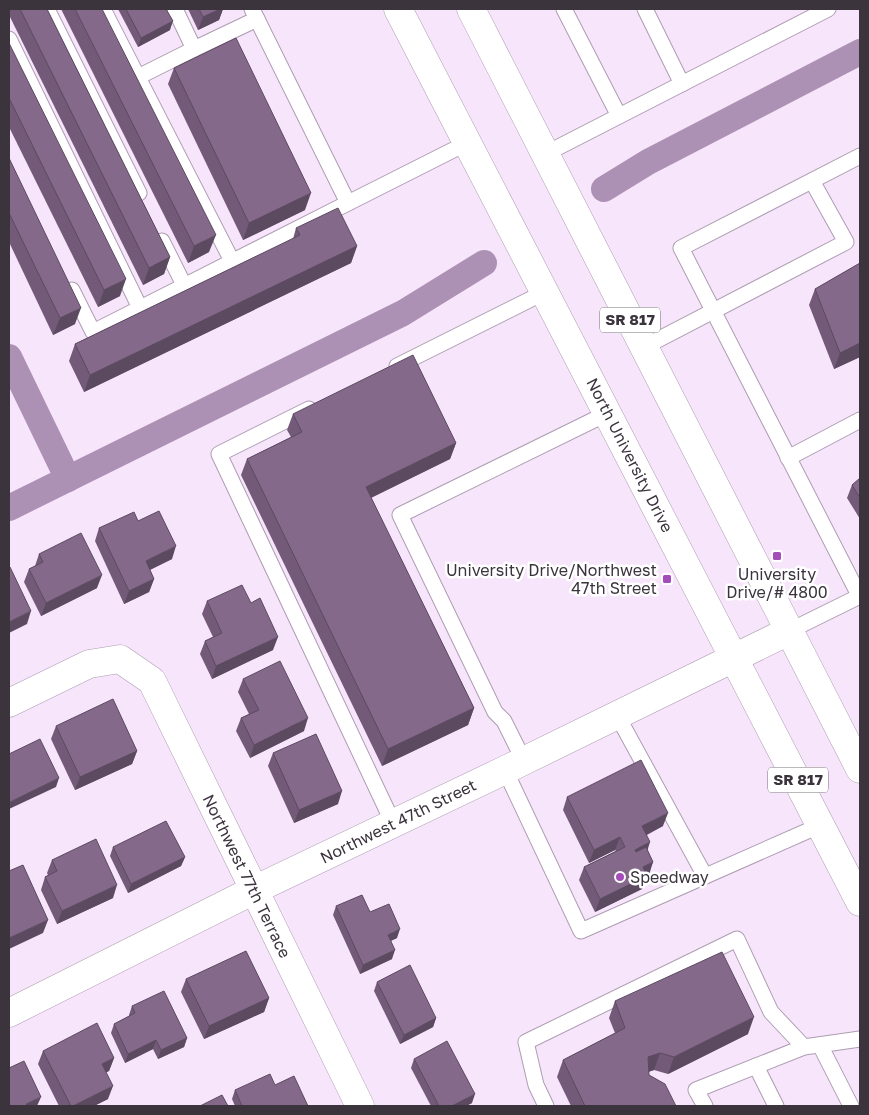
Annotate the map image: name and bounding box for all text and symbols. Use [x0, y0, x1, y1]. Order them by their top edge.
road number: SR 817 [600, 308, 660, 332]
street label: North University Drive [582, 374, 678, 536]
marker: University Drive/# 4800 [771, 550, 783, 562]
place label: University Drive/Northwest 47th Street [446, 560, 657, 598]
place label: University Drive/# 4800 [726, 564, 828, 602]
marker: University Drive/Northwest 47th Street [661, 573, 673, 585]
road number: SR 817 [768, 768, 828, 792]
street label: Northwest 47th Street [317, 774, 479, 868]
street label: Northwest 77th Terrace [199, 791, 295, 961]
place label: Speedway [630, 867, 709, 887]
marker: Speedway [614, 871, 626, 883]

